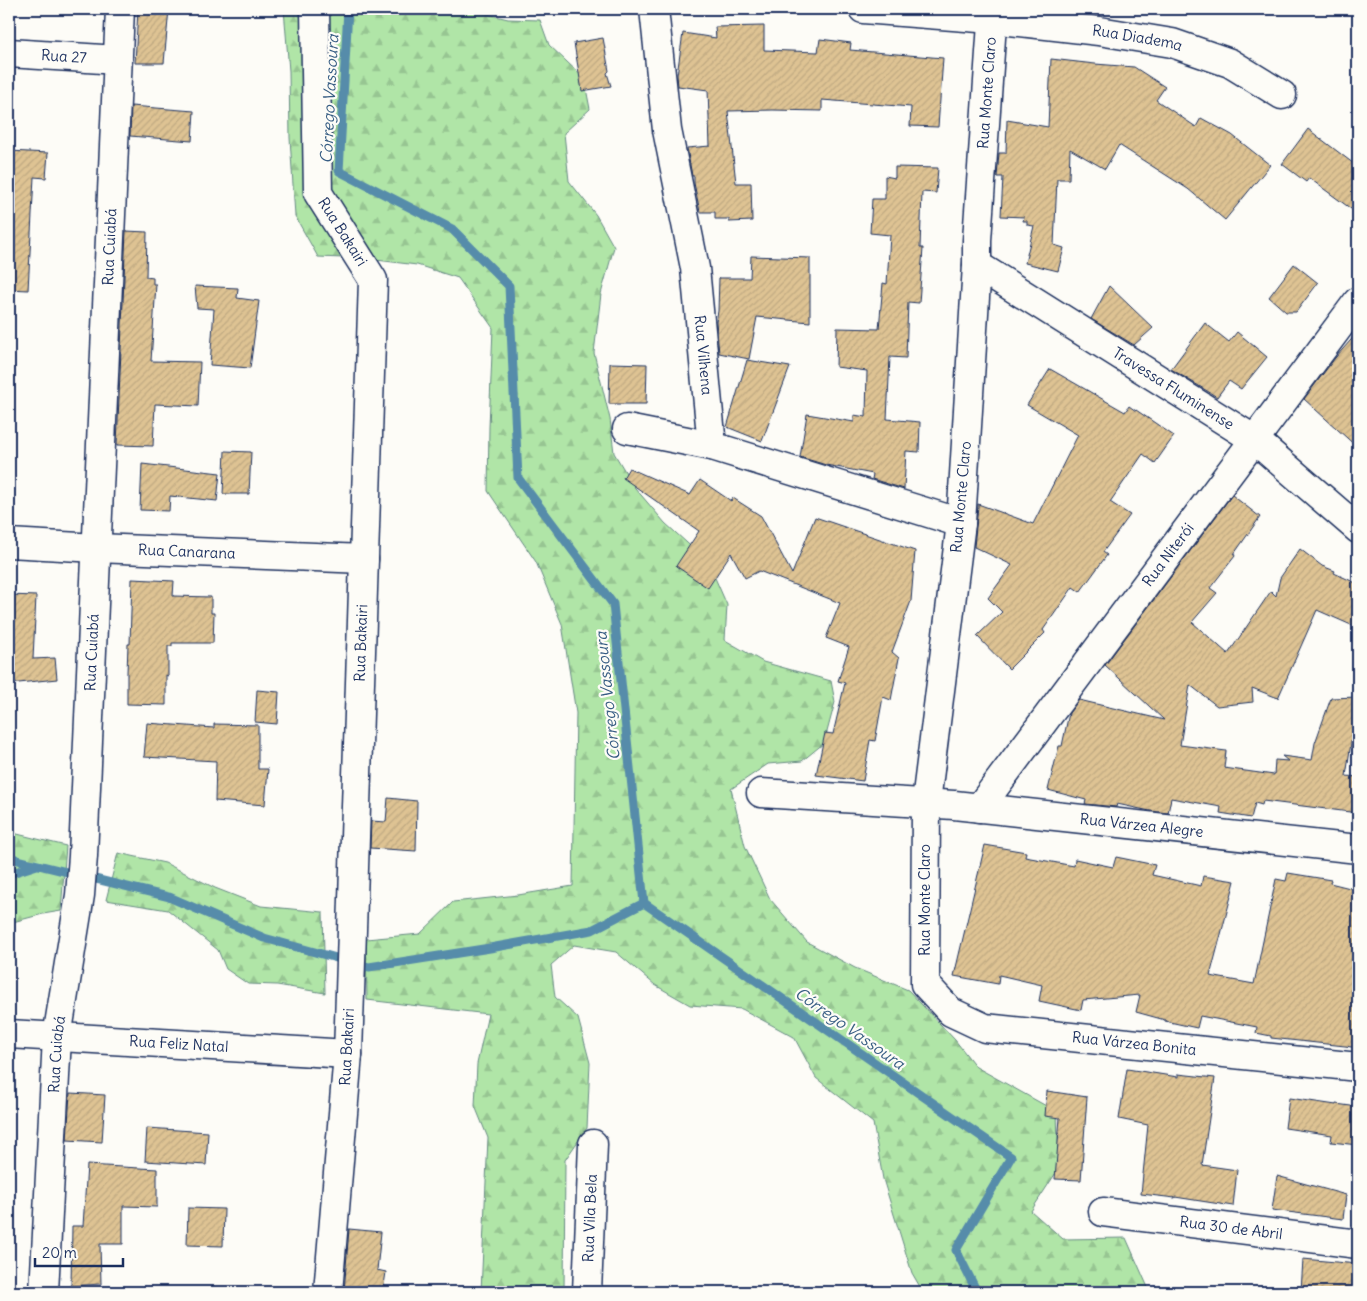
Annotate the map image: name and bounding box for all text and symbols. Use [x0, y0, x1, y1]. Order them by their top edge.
street label: Rua Diadema [1091, 20, 1186, 55]
water label: Córrego Vassoura [316, 33, 342, 164]
street label: Rua Monte Claro [973, 36, 1000, 150]
street label: Rua 27 [40, 45, 87, 67]
street label: Rua Bakairi [314, 194, 372, 270]
street label: Rua Cuiabá [98, 207, 120, 286]
street label: Rua Vilhena [691, 314, 717, 396]
street label: Travessa Fluminense [1109, 343, 1238, 434]
street label: Rua Monte Claro [946, 440, 975, 554]
street label: Rua Niterói [1138, 519, 1198, 590]
street label: Rua Canarana [138, 540, 236, 563]
street label: Rua Bakairi [350, 604, 371, 682]
street label: Rua Cuiabá [80, 613, 103, 692]
water label: Córrego Vassoura [590, 630, 624, 761]
street label: Rua Várzea Alegre [1079, 809, 1204, 841]
street label: Rua Monte Claro [915, 844, 934, 956]
water label: Córrego Vassoura [791, 983, 909, 1074]
street label: Rua Bakairi [335, 1008, 358, 1086]
street label: Rua Cuiabá [44, 1014, 69, 1093]
street label: Rua Várzea Bonita [1071, 1027, 1198, 1059]
street label: Rua Feliz Natal [129, 1031, 229, 1056]
street label: Rua Vila Bela [578, 1173, 601, 1263]
street label: Rua 30 de Abril [1179, 1212, 1284, 1243]
scale bar [35, 1236, 122, 1268]
text: 20 m [42, 1243, 77, 1262]

